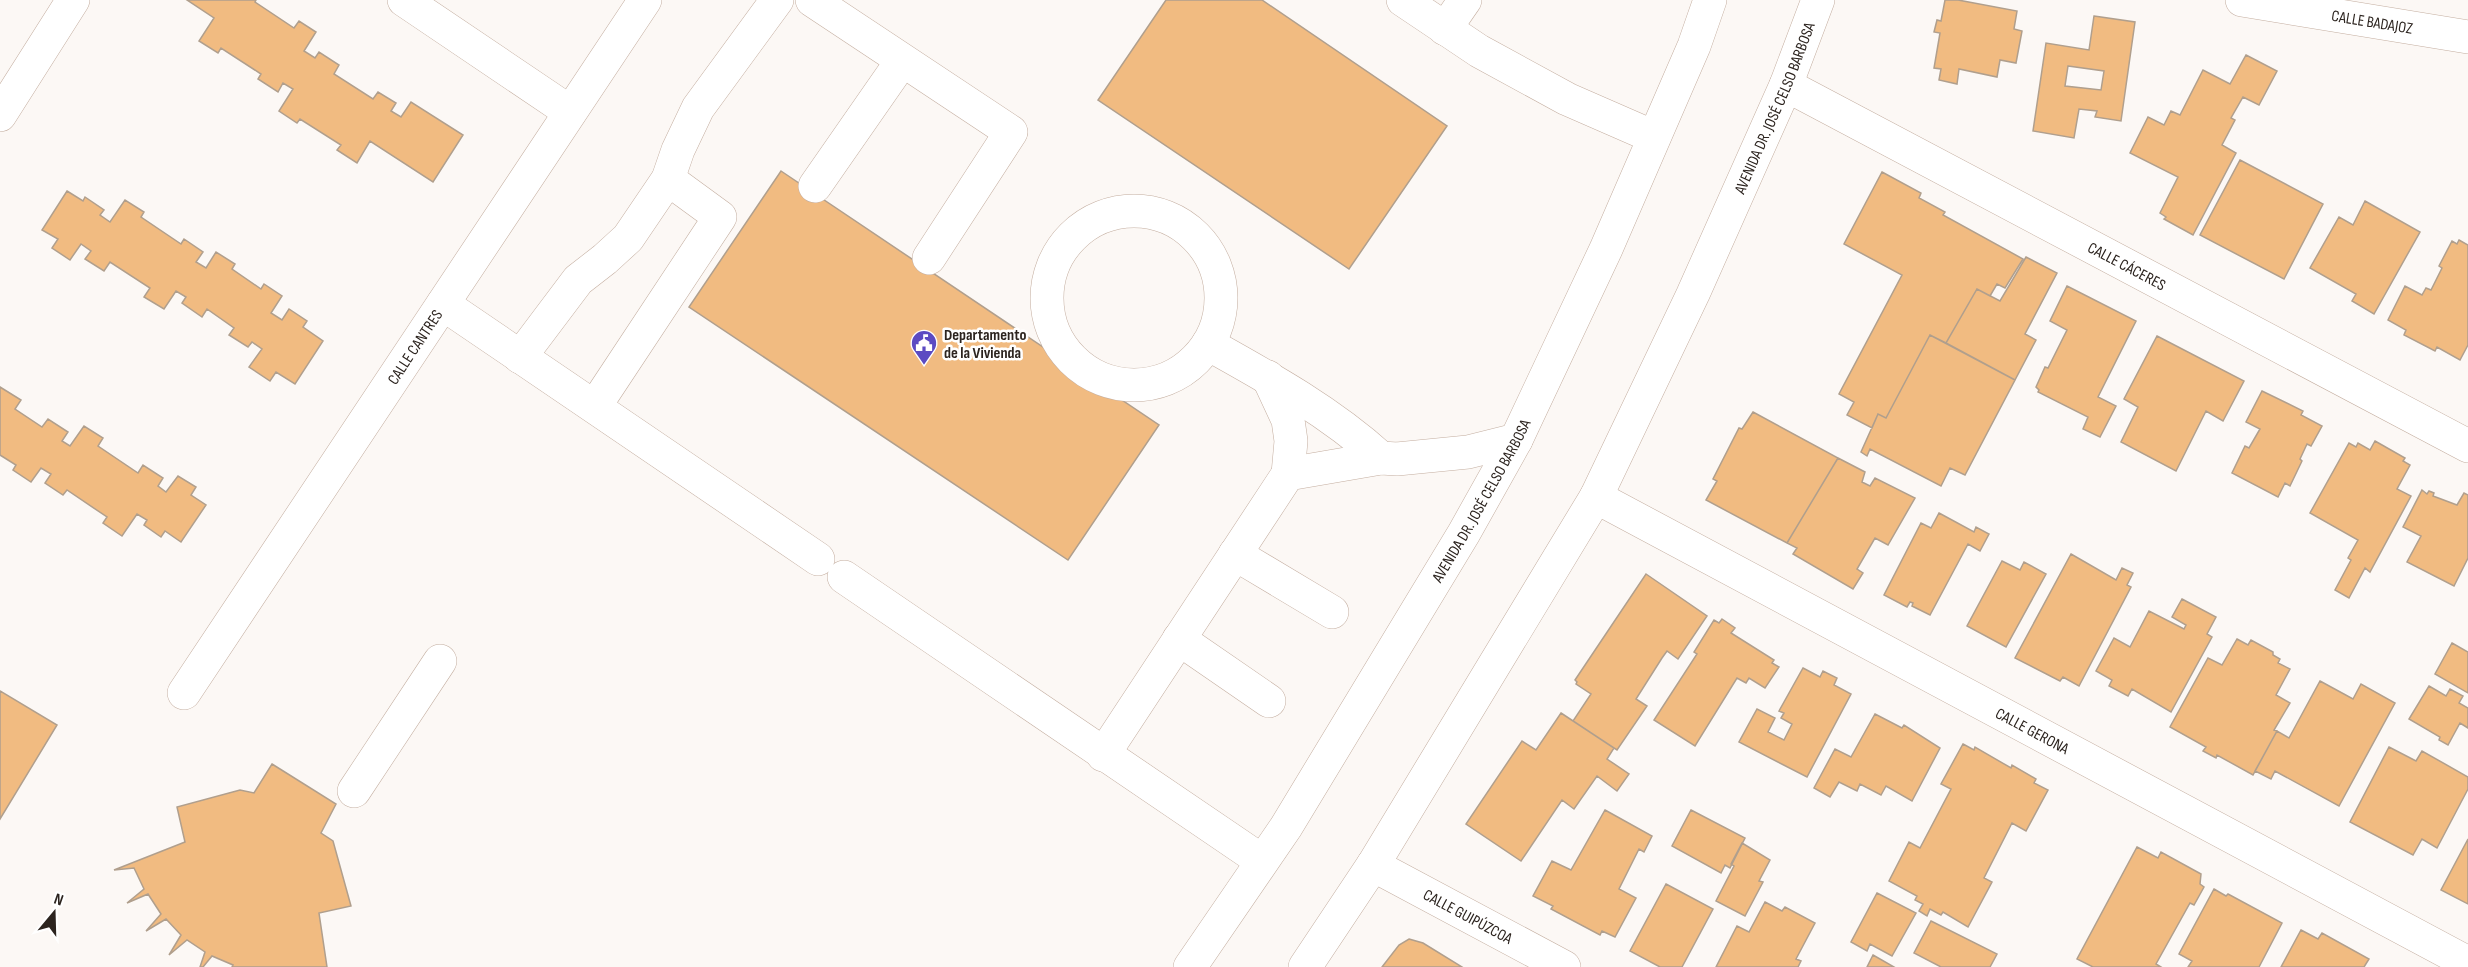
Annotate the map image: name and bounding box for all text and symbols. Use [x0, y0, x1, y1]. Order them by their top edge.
street label: CALLE BADAJOZ [2330, 7, 2414, 39]
street label: AVENIDA DR. JOSÉ CELSO BARBOSA [1730, 20, 1820, 198]
street label: CALLE CÁCERES [2084, 239, 2169, 295]
street label: CALLE CANTRES [384, 306, 447, 388]
place label: Departamento de la Vivienda [944, 326, 1026, 363]
public building icon: Departamento de la Vivienda [909, 328, 939, 366]
street label: AVENIDA DR. JOSÉ CELSO BARBOSA [1428, 416, 1535, 587]
street label: CALLE GERONA [1992, 704, 2072, 759]
north arrow [24, 883, 84, 943]
street label: CALLE GUIPÚZCOA [1420, 886, 1515, 949]
text: N [51, 890, 66, 911]

